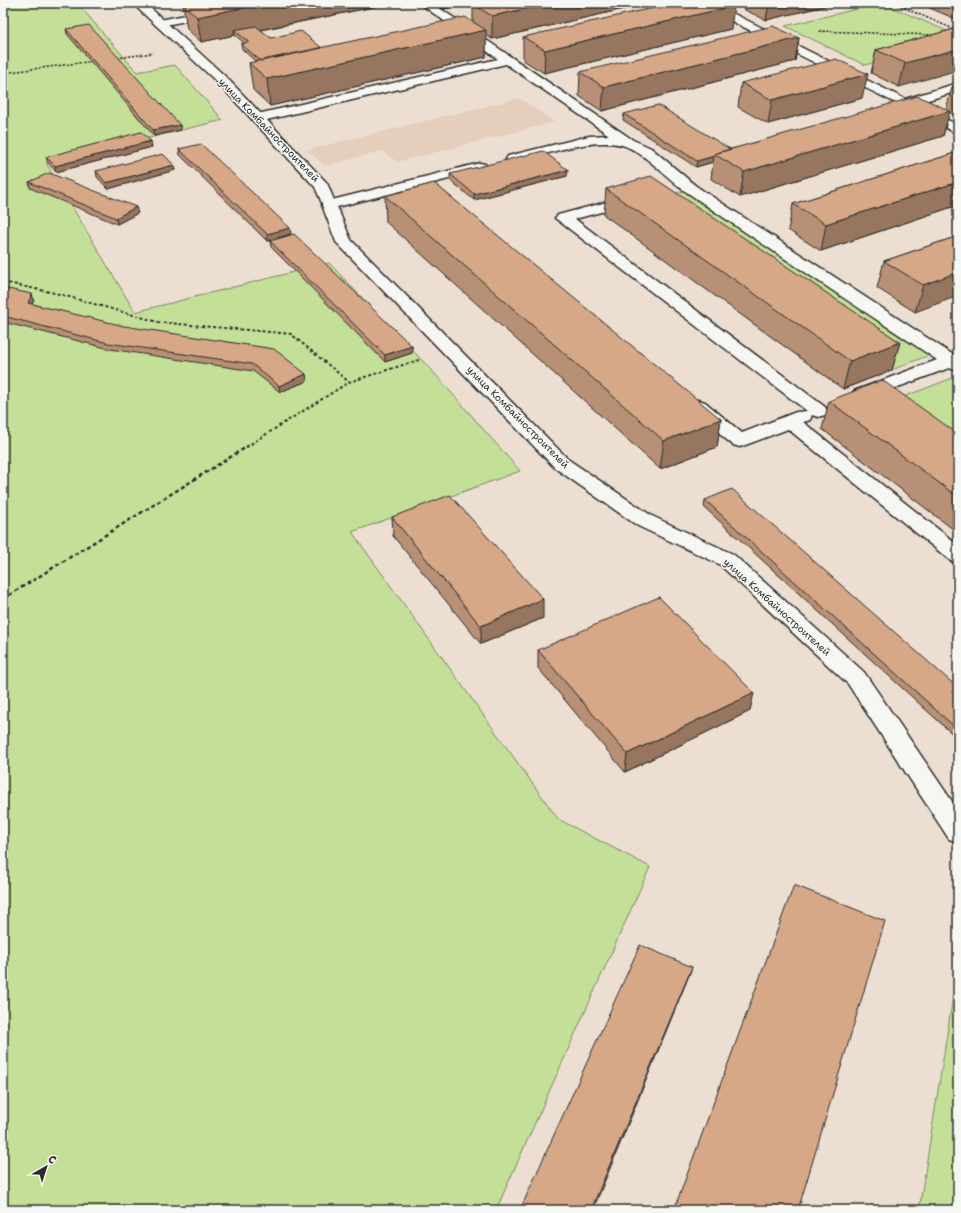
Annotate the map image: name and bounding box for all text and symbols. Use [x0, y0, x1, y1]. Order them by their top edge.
street label: улица Комбайностроителей [216, 75, 322, 185]
street label: улица Комбайностроителей [464, 363, 572, 471]
street label: улица Комбайностроителей [721, 555, 834, 659]
north arrow [26, 1147, 66, 1187]
text: С [45, 1152, 60, 1168]

